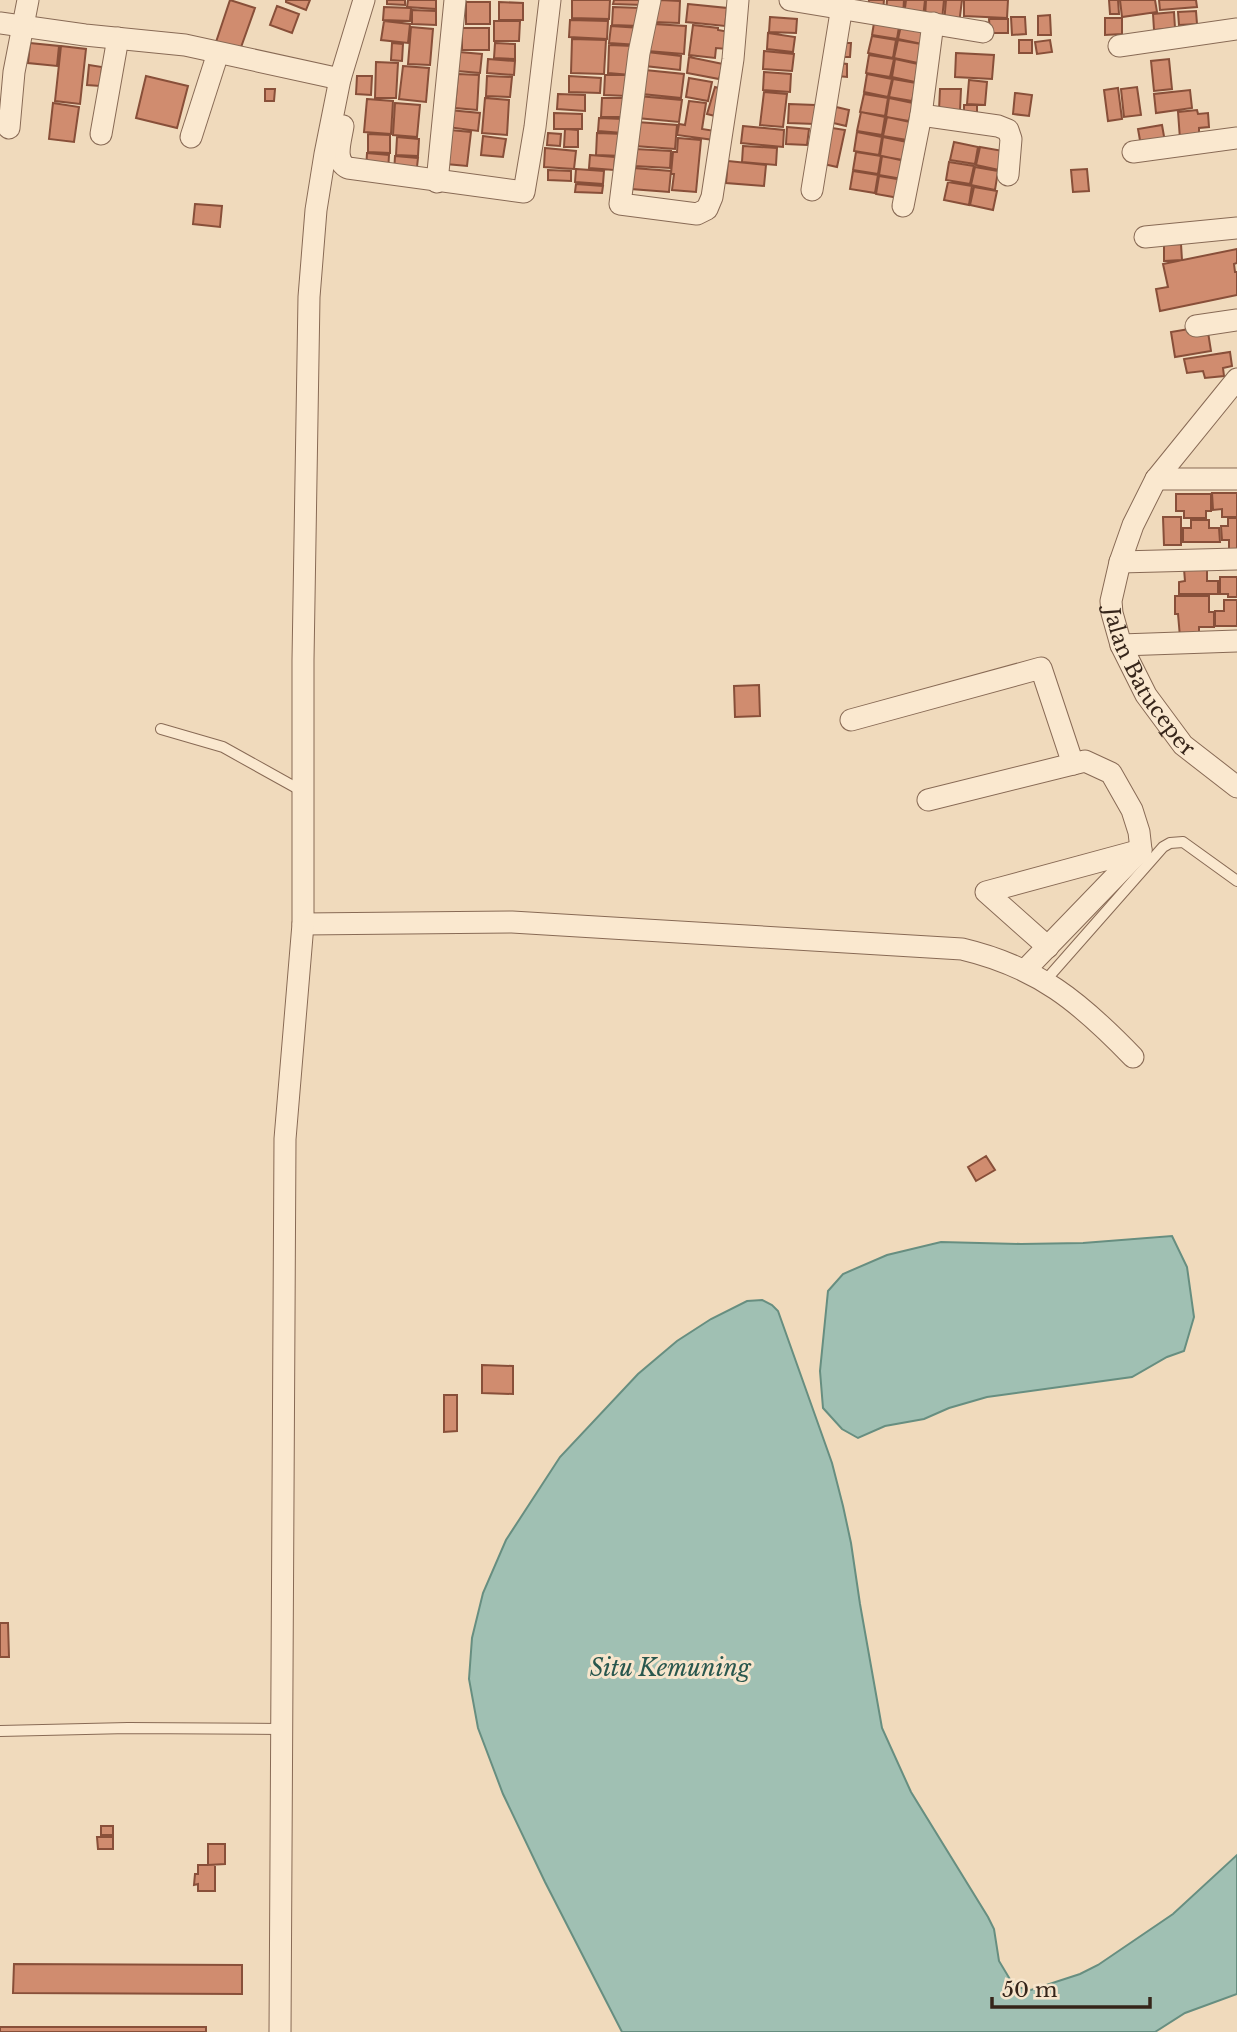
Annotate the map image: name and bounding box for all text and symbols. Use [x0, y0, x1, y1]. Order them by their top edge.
street label: Jalan Batuceper [1098, 604, 1200, 762]
water label: Situ Kemuning [590, 1654, 752, 1682]
scale bar [992, 1966, 1150, 2010]
text: 50 m [1002, 1977, 1058, 2003]

